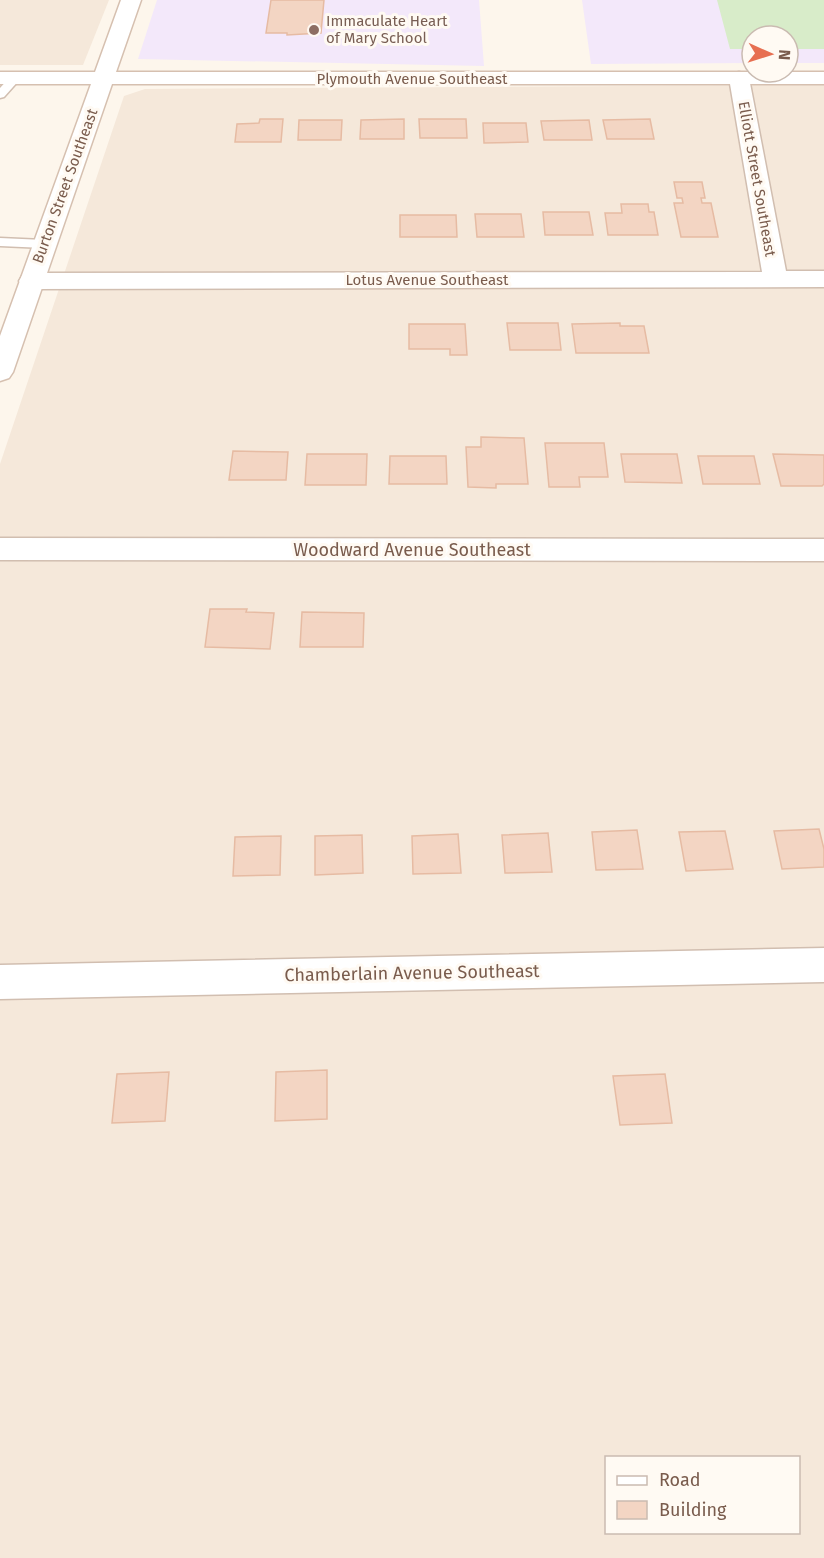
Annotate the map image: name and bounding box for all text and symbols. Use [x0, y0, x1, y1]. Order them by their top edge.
place label: Immaculate Heart of Mary School [326, 12, 448, 47]
marker: Immaculate Heart of Mary School [307, 23, 321, 37]
north arrow [740, 24, 800, 84]
text: N [775, 49, 794, 61]
street label: Plymouth Avenue Southeast [317, 70, 508, 88]
street label: Elliott Street Southeast [734, 100, 780, 259]
street label: Burton Street Southeast [29, 106, 102, 266]
street label: Lotus Avenue Southeast [345, 271, 509, 289]
street label: Woodward Avenue Southeast [293, 539, 531, 561]
street label: Chamberlain Avenue Southeast [284, 960, 540, 986]
legend [605, 1456, 800, 1534]
text: Road [659, 1469, 701, 1491]
text: Building [659, 1499, 727, 1521]

